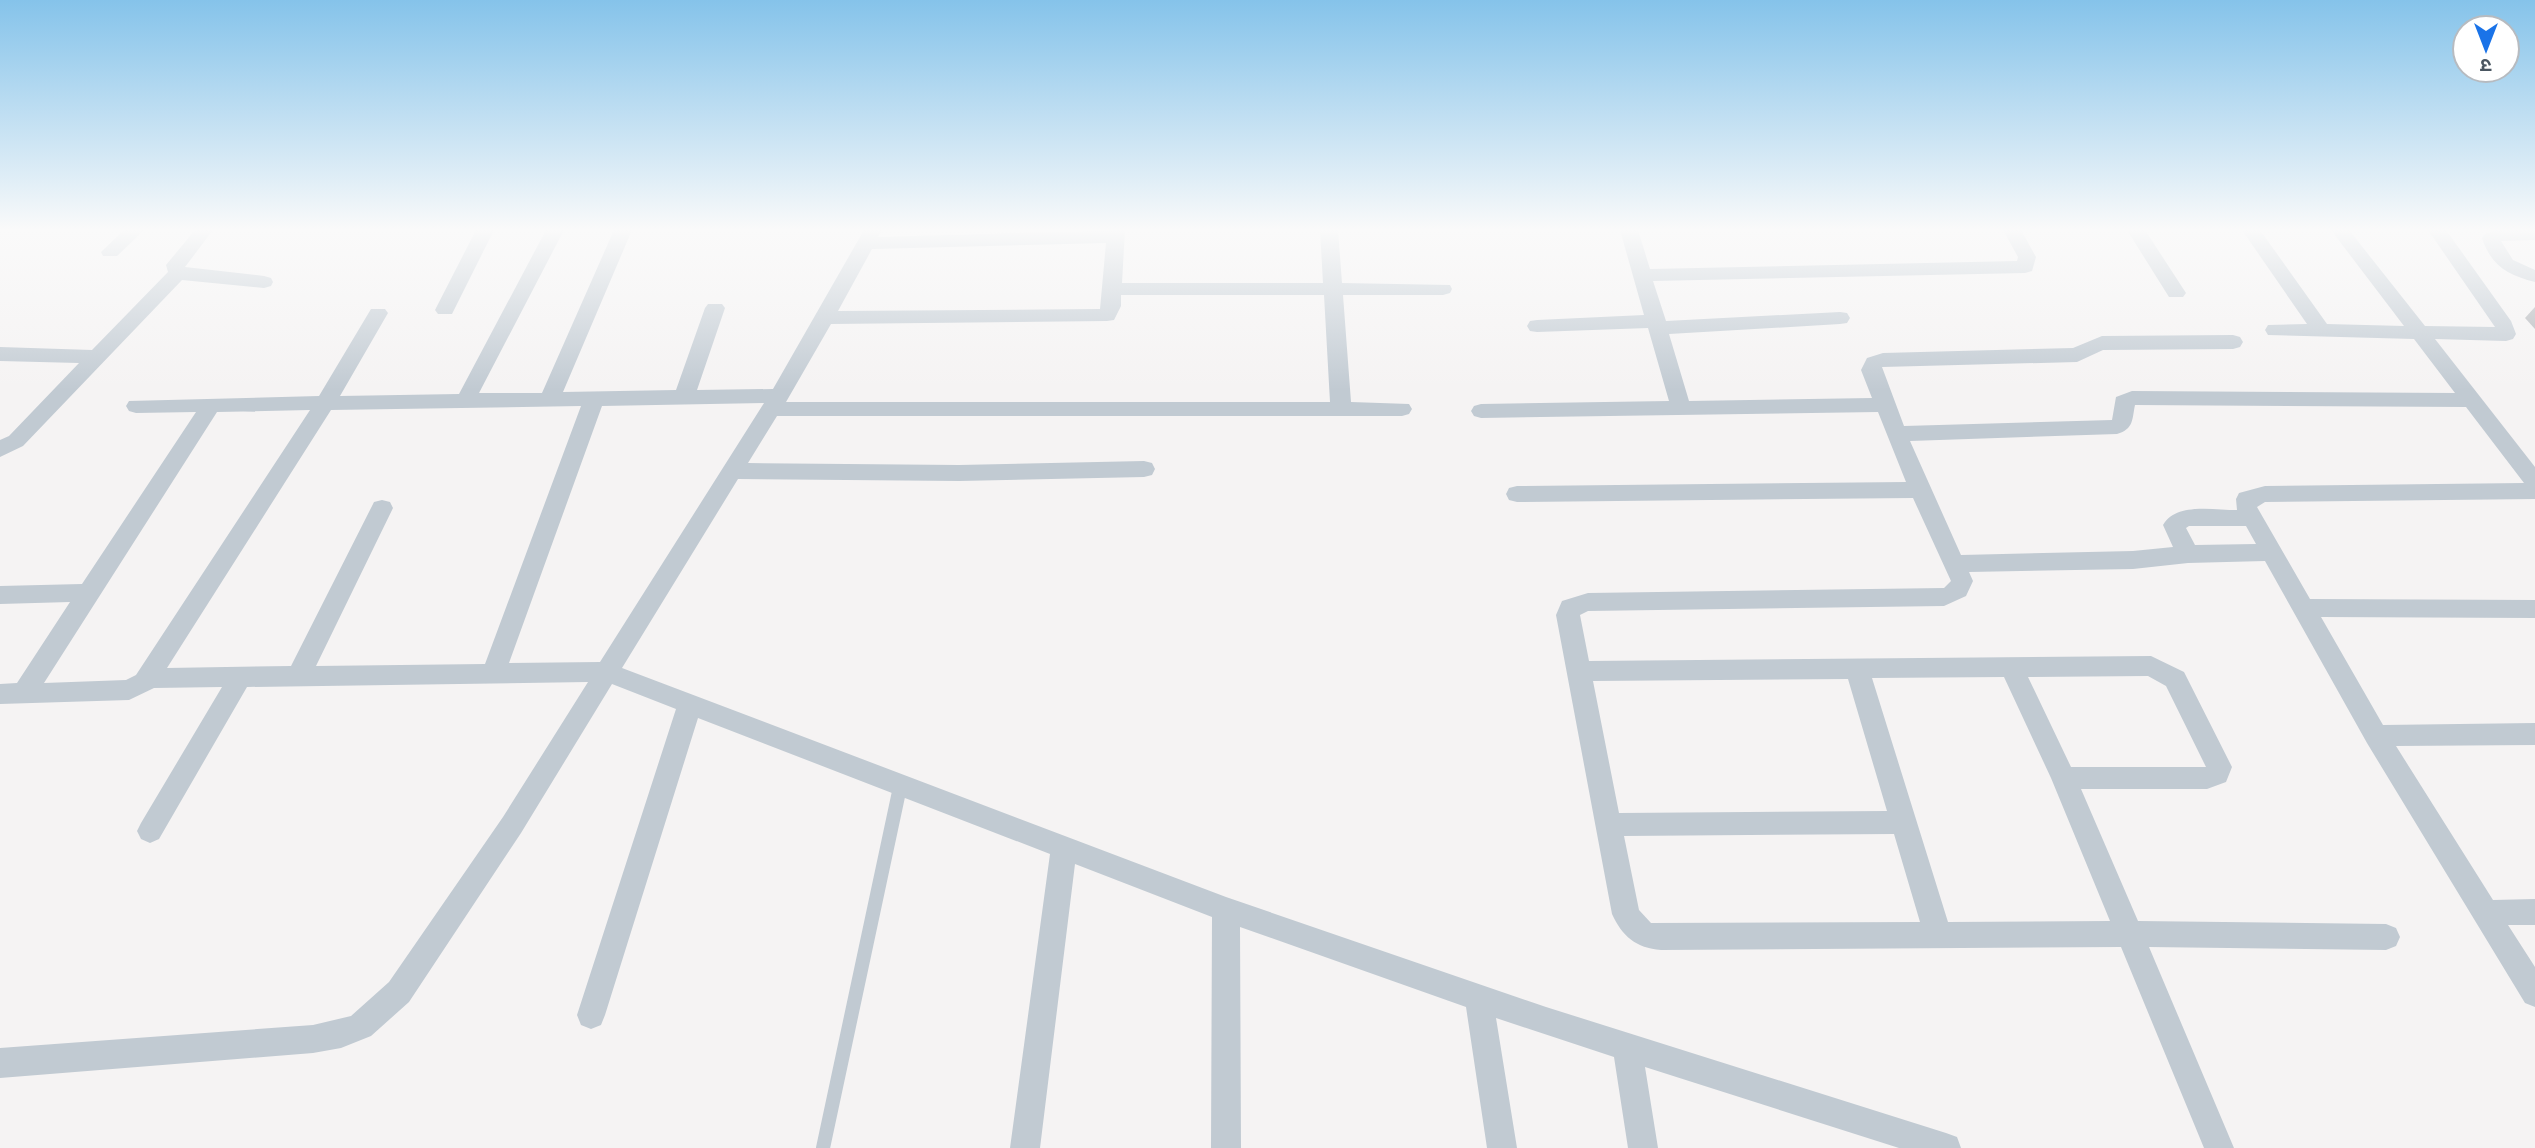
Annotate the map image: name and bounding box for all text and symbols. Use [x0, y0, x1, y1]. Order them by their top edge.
north arrow [2451, 14, 2521, 84]
text: उ [2480, 54, 2492, 78]

